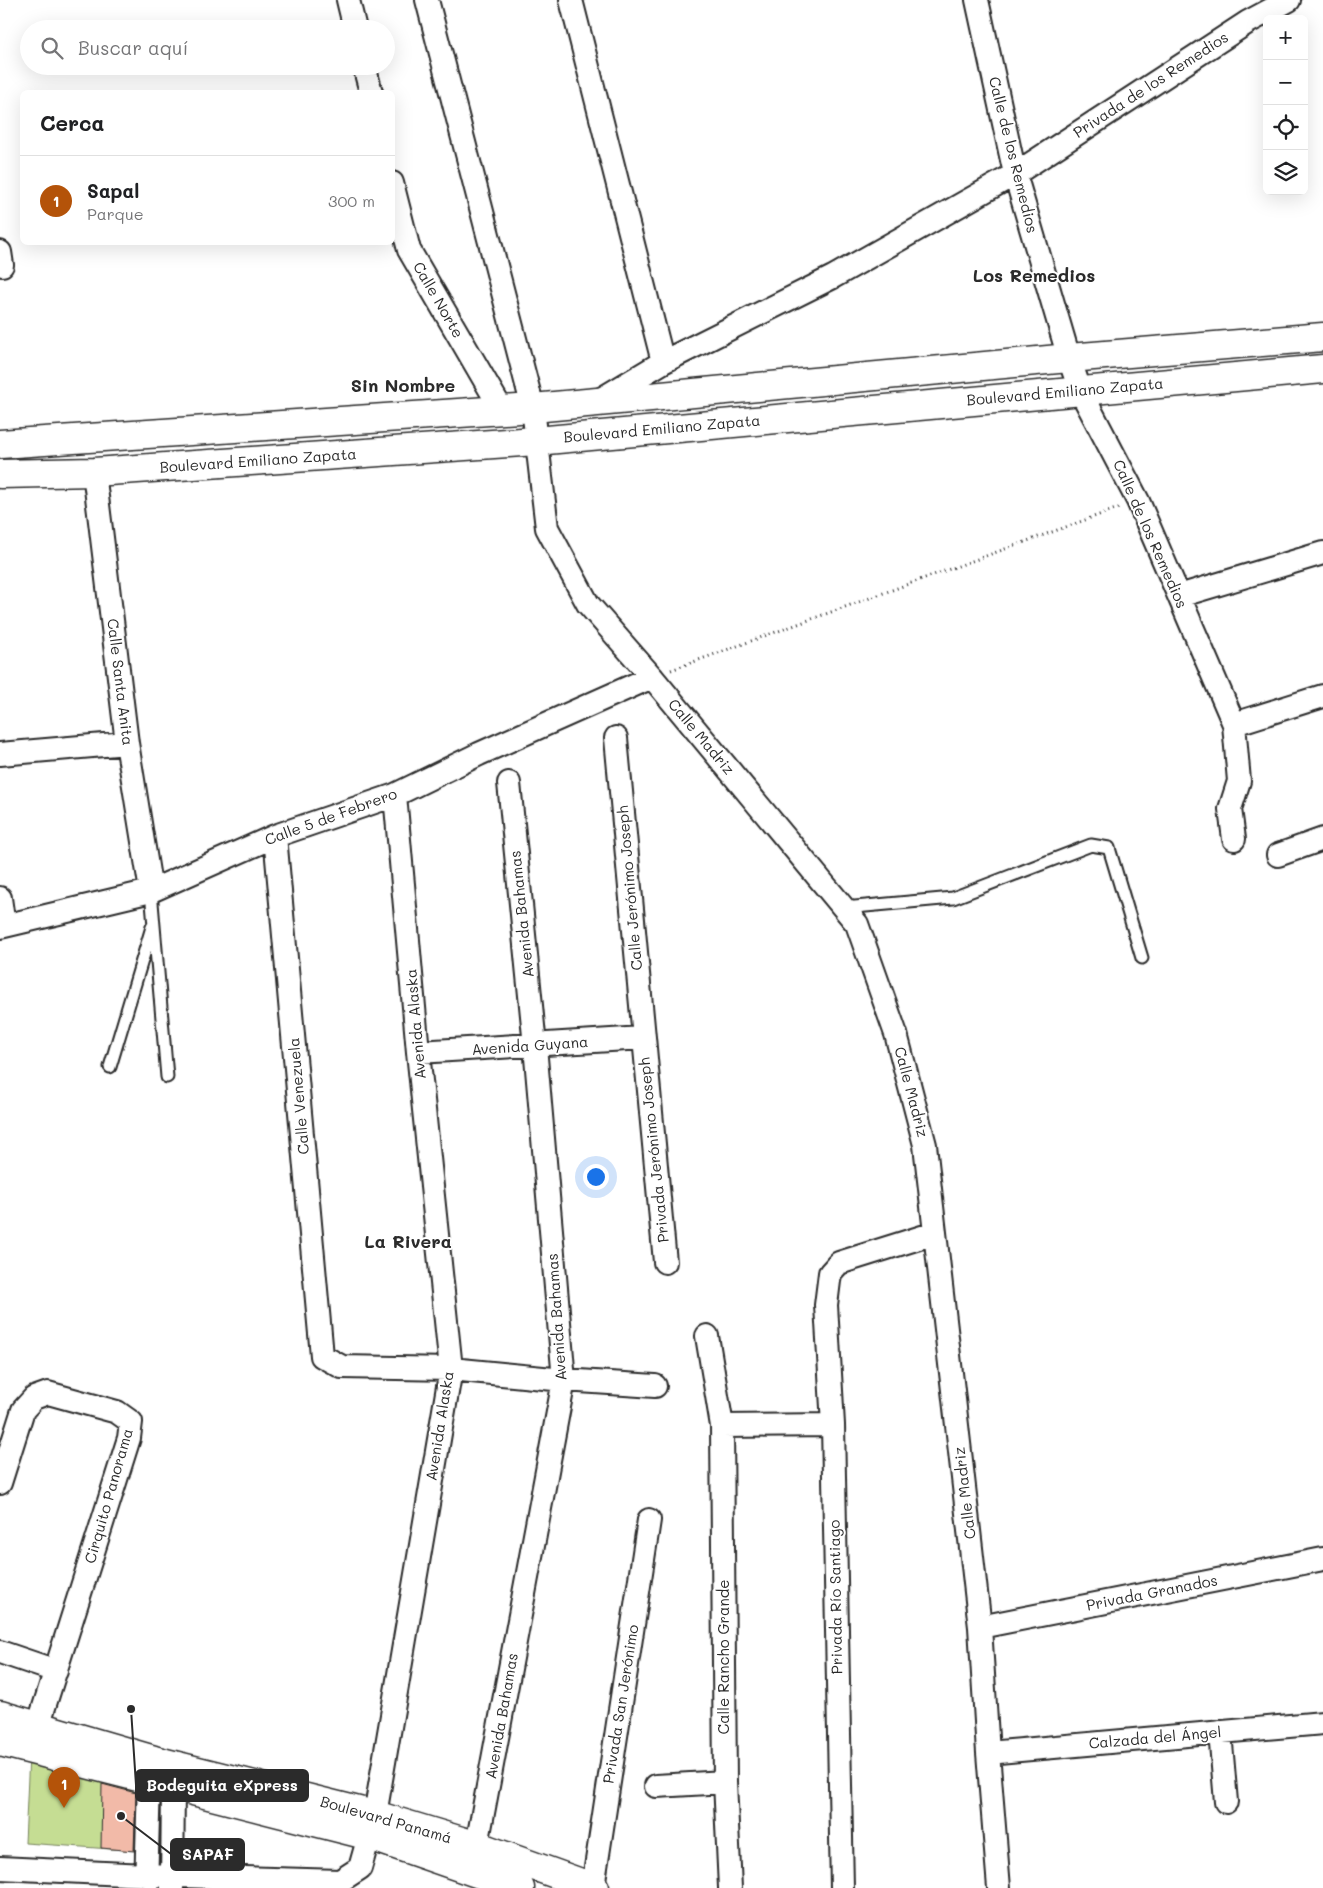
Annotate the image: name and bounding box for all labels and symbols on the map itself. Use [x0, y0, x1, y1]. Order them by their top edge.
street label: Privada de los Remedios [1069, 26, 1232, 142]
street label: Calle de los Remedios [985, 74, 1043, 235]
street label: Calle Norte [409, 258, 469, 341]
district label: Los Remedios [973, 263, 1095, 287]
street label: Boulevard Emiliano Zapata [966, 372, 1164, 410]
district label: Sin Nombre [351, 373, 456, 397]
street label: Boulevard Emiliano Zapata [563, 409, 761, 447]
street label: Boulevard Emiliano Zapata [159, 443, 357, 477]
street label: Calle de los Remedios [1109, 456, 1193, 611]
street label: Calle Santa Anita [103, 617, 139, 746]
street label: Calle Madriz [664, 694, 739, 778]
street label: Calle 5 de Febrero [262, 783, 400, 849]
street label: Calle Jerónimo Joseph [612, 805, 646, 971]
street label: Avenida Bahamas [504, 850, 538, 979]
street label: Avenida Alaska [400, 968, 430, 1080]
street label: Avenida Guyana [471, 1031, 589, 1059]
street label: Calle Venezuela [283, 1037, 313, 1155]
street label: Calle Madriz [890, 1044, 934, 1139]
street label: Privada Jerónimo Joseph [633, 1056, 673, 1244]
your location [583, 1164, 609, 1190]
district label: La Rivera [364, 1229, 452, 1253]
street label: Avenida Bahamas [542, 1253, 570, 1381]
street label: Avenida Alaska [420, 1370, 458, 1482]
street label: Cirquito Panorama [79, 1426, 137, 1565]
street label: Calle Madriz [948, 1446, 980, 1540]
street label: Privada Río Santiago [824, 1520, 846, 1674]
street label: Privada Granados [1084, 1569, 1219, 1615]
street label: Calle Rancho Grande [713, 1579, 733, 1735]
street label: Privada San Jerónimo [598, 1623, 642, 1785]
street label: Avenida Bahamas [480, 1651, 522, 1780]
street label: Calzada del Ángel [1088, 1721, 1222, 1753]
pin: 1 [48, 1767, 80, 1808]
callout: Bodeguita eXpress [136, 1770, 308, 1801]
text: Bodeguita eXpress [146, 1774, 298, 1795]
street label: Boulevard Panamá [318, 1791, 454, 1847]
callout: SAPAF [171, 1839, 244, 1870]
text: SAPAF [182, 1843, 234, 1864]

